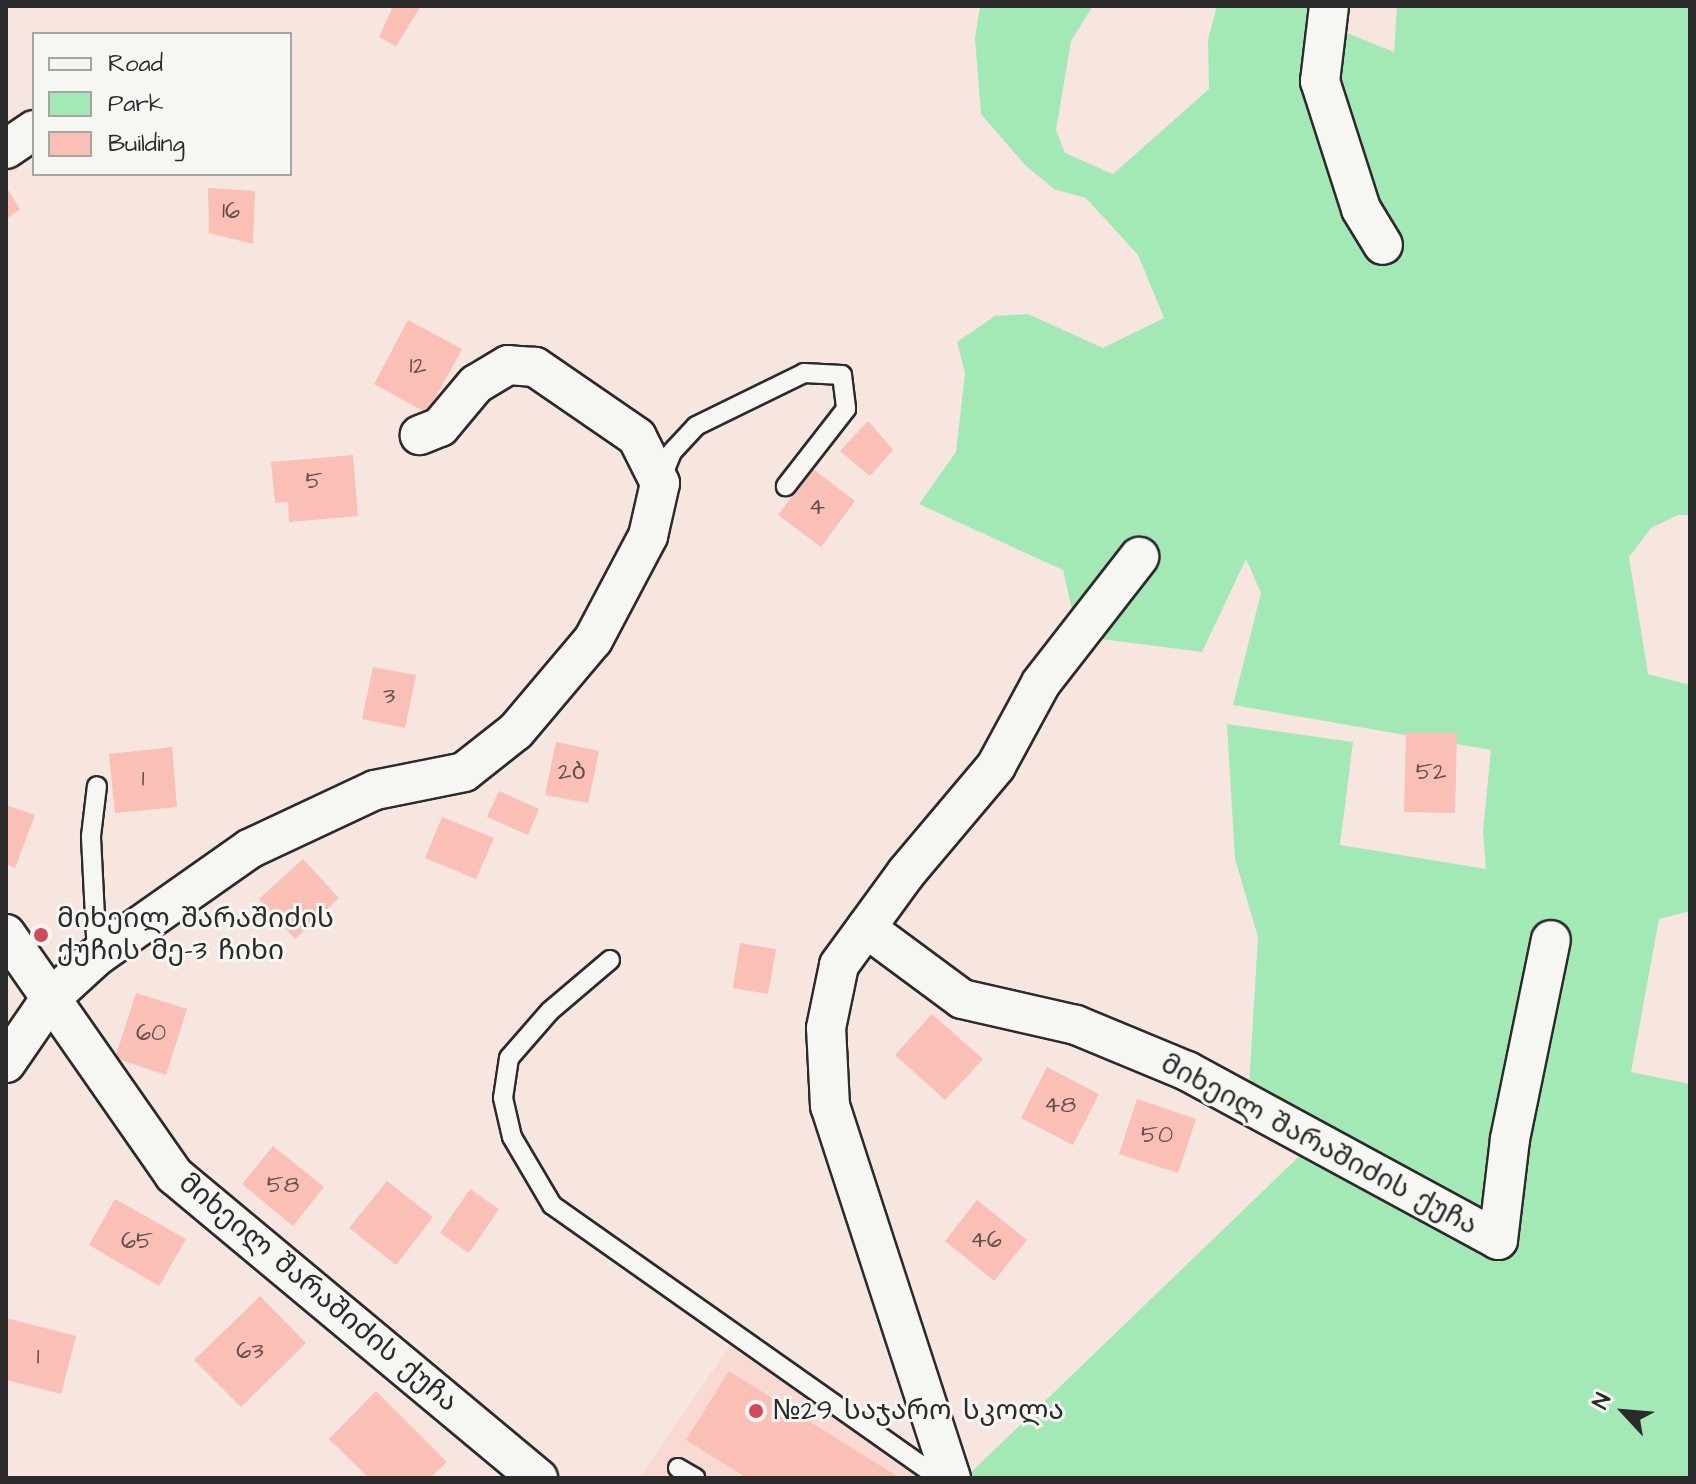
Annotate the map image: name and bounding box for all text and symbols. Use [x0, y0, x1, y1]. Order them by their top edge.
legend [32, 32, 292, 176]
text: Road [108, 47, 163, 81]
text: Park [108, 87, 164, 121]
text: Building [108, 127, 185, 161]
house number: 16 [222, 198, 240, 226]
house number: 12 [410, 353, 426, 381]
house number: 5 [306, 468, 322, 496]
house number: 4 [809, 494, 825, 522]
house number: 3 [383, 683, 395, 711]
house number: 2ბ [558, 759, 586, 787]
house number: 52 [1416, 759, 1446, 787]
house number: 1 [141, 766, 145, 794]
place label: მიხეილ შარაშიძის ქუჩის მე-3 ჩიხი [57, 902, 334, 968]
marker: მიხეილ შარაშიძის ქუჩის მე-3 ჩიხი [32, 926, 50, 944]
house number: 60 [136, 1020, 166, 1048]
street label: მიხეილ შარაშიძის ქუჩა [1155, 1047, 1483, 1243]
house number: 48 [1044, 1092, 1076, 1120]
house number: 50 [1141, 1122, 1173, 1150]
street label: მიხეილ შარაშიძის ქუჩა [172, 1166, 464, 1420]
house number: 58 [267, 1172, 299, 1200]
house number: 46 [970, 1227, 1002, 1255]
house number: 65 [121, 1228, 153, 1256]
house number: 63 [236, 1338, 264, 1366]
house number: 1 [36, 1344, 40, 1372]
north arrow [1584, 1372, 1664, 1452]
text: N [1585, 1388, 1619, 1414]
place label: №29 საჯარო სკოლა [772, 1394, 1064, 1428]
marker: №29 საჯარო სკოლა [747, 1402, 765, 1420]

